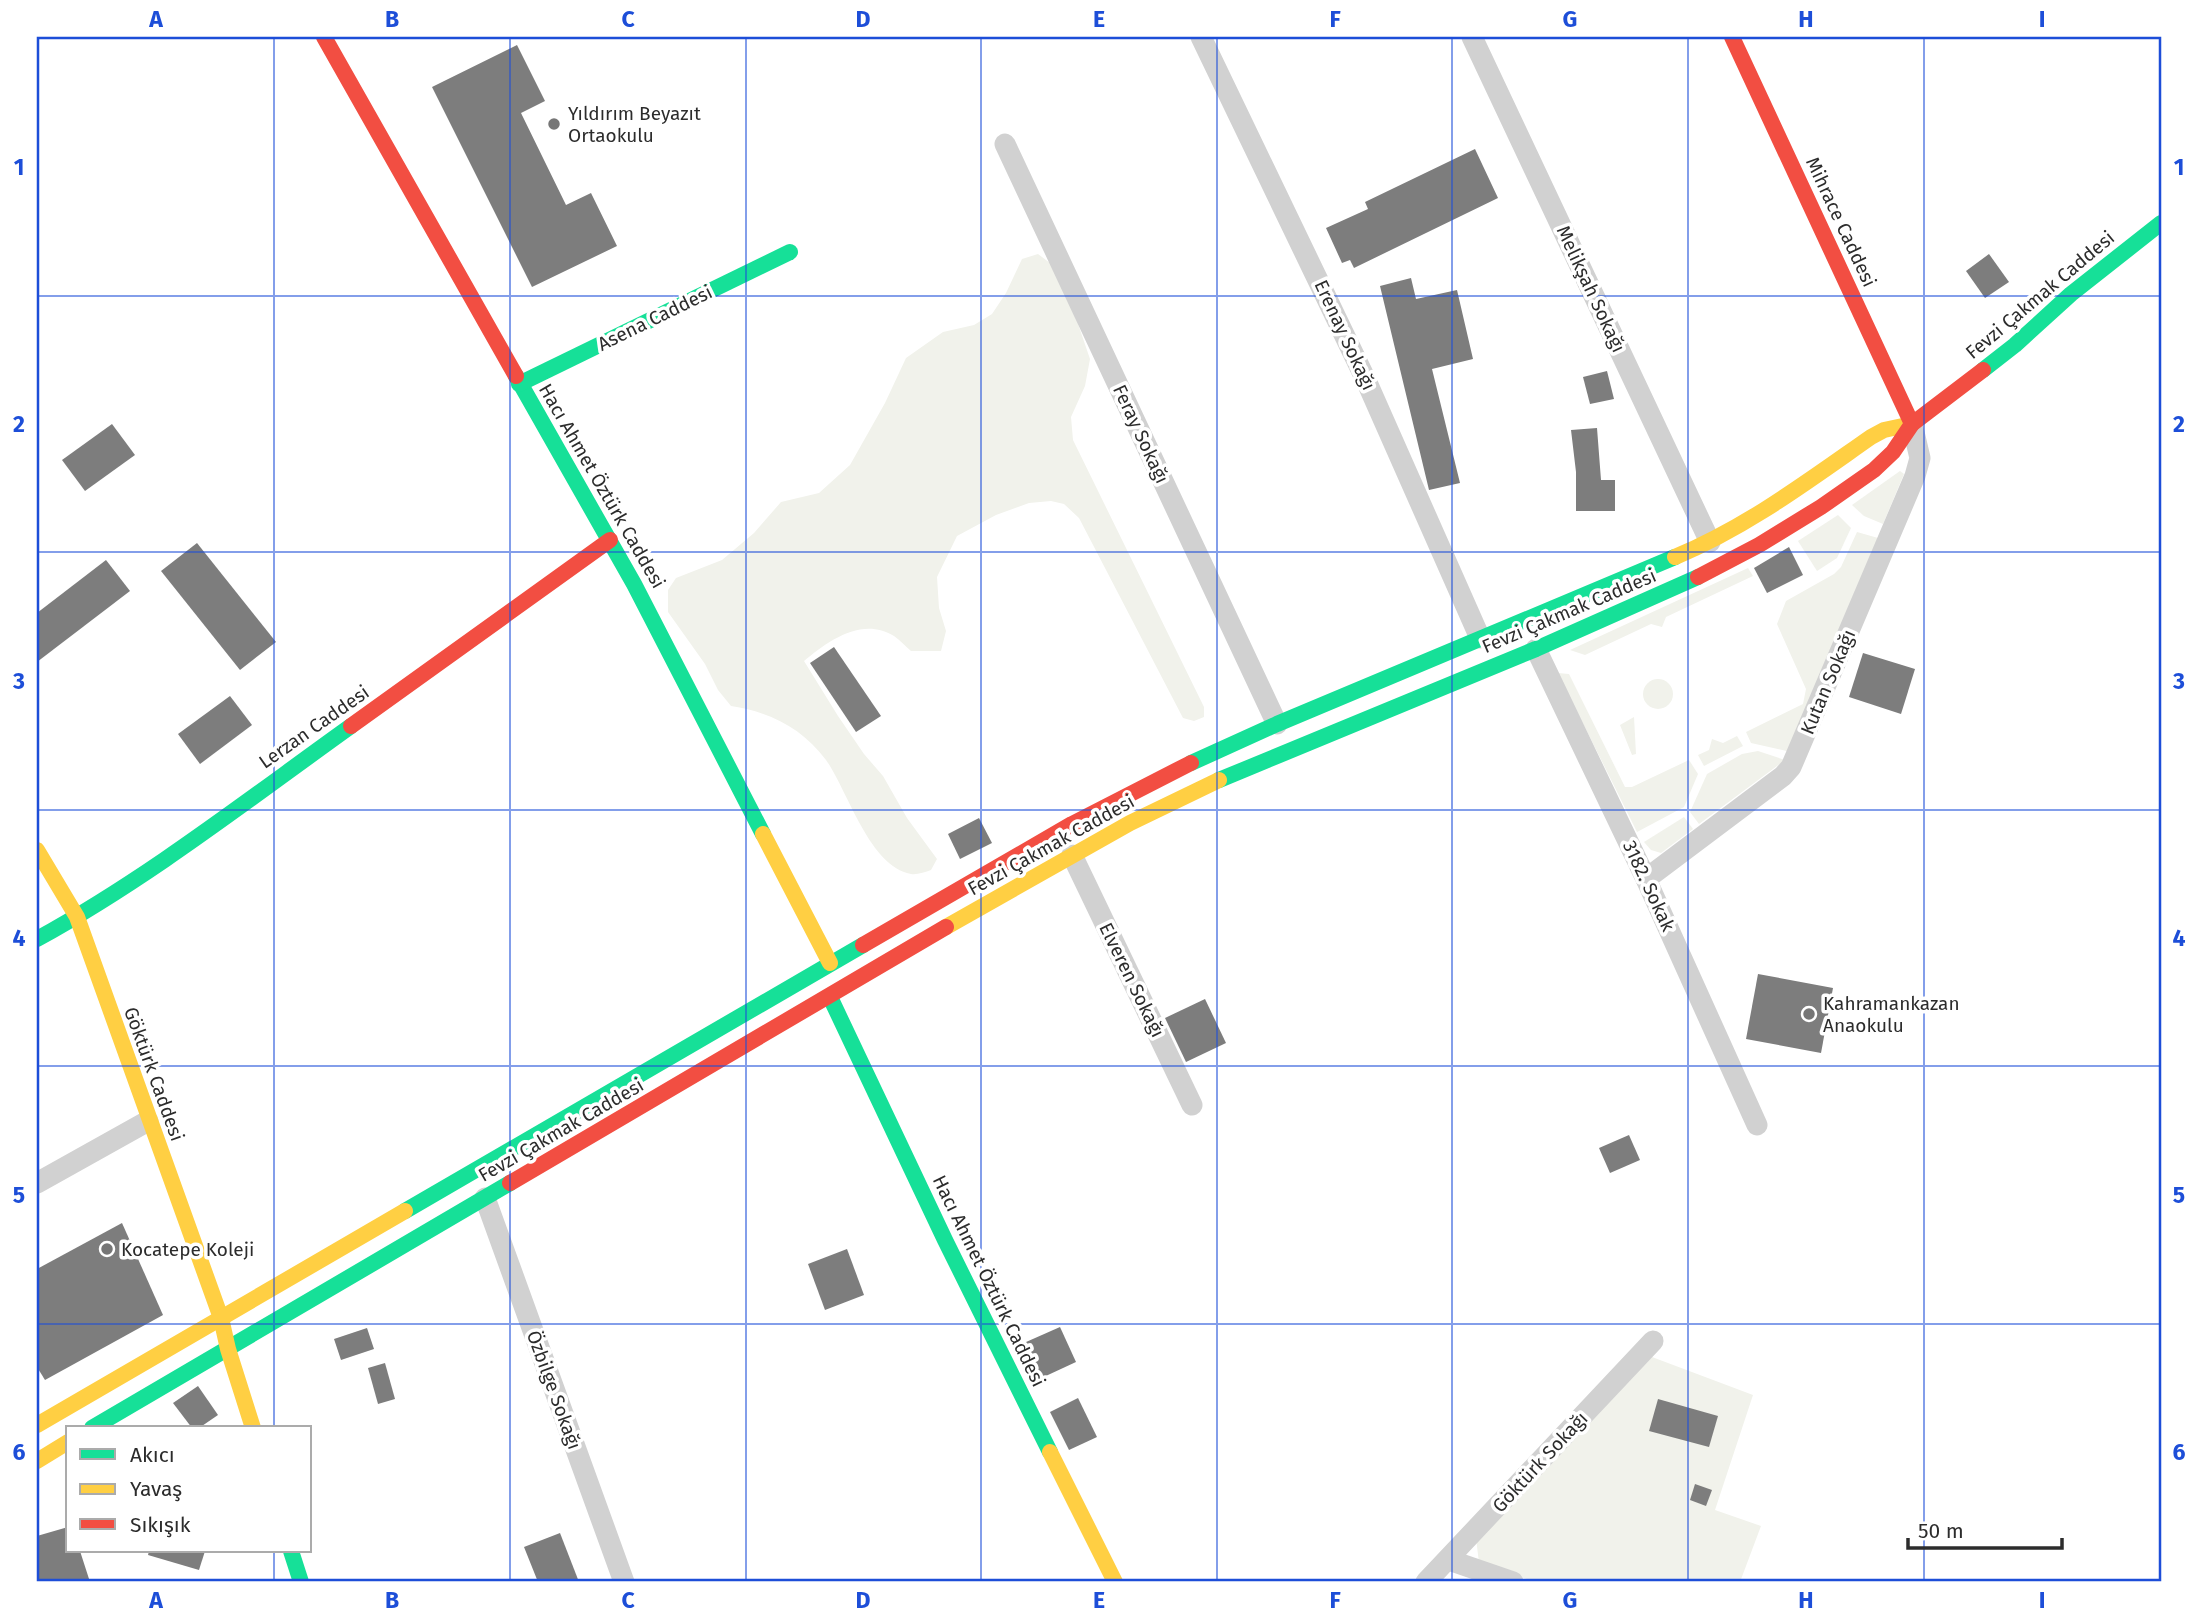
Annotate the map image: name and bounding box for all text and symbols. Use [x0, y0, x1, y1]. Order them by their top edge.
text: A [148, 5, 163, 33]
text: B [385, 5, 399, 33]
text: C [621, 5, 635, 33]
text: D [856, 5, 871, 33]
text: E [1093, 5, 1105, 33]
text: F [1329, 5, 1341, 33]
text: G [1563, 5, 1577, 33]
text: H [1798, 5, 1814, 33]
text: I [2039, 5, 2045, 33]
place label: Yıldırım Beyazıt Ortaokulu [568, 102, 701, 147]
marker: Yıldırım Beyazıt Ortaokulu [546, 116, 562, 132]
text: 1 [14, 153, 24, 181]
street label: Mihrace Caddesi [1801, 153, 1881, 291]
text: 1 [2174, 153, 2184, 181]
street label: Melikşah Sokağı [1552, 222, 1630, 356]
street label: Fevzi Çakmak Caddesi [1961, 226, 2119, 364]
street label: Erenay Sokağı [1309, 276, 1381, 394]
street label: Asena Caddesi [594, 280, 716, 356]
street label: Hacı Ahmet Öztürk Caddesi [534, 380, 670, 592]
street label: Feray Sokağı [1108, 381, 1174, 487]
text: 2 [13, 410, 25, 438]
text: 2 [2173, 410, 2185, 438]
street label: Fevzi Çakmak Caddesi [1478, 564, 1660, 658]
street label: Kutan Sokağı [1796, 626, 1860, 738]
text: 3 [12, 667, 25, 695]
text: 3 [2172, 667, 2185, 695]
street label: Lerzan Caddesi [255, 681, 373, 773]
street label: Fevzi Çakmak Caddesi [964, 790, 1138, 900]
street label: 3182. Sokak [1618, 837, 1680, 935]
street label: Elveren Sokağı [1094, 919, 1170, 1041]
text: 4 [13, 924, 26, 952]
text: 4 [2173, 924, 2186, 952]
place label: Kahramankazan Anaokulu [1823, 992, 1960, 1037]
street label: Göktürk Caddesi [119, 1004, 189, 1144]
marker: Kahramankazan Anaokulu [1801, 1006, 1817, 1022]
street label: Fevzi Çakmak Caddesi [474, 1073, 648, 1187]
street label: Hacı Ahmet Öztürk Caddesi [928, 1171, 1050, 1391]
text: 5 [13, 1181, 25, 1209]
text: 5 [2173, 1181, 2185, 1209]
place label: Kocatepe Koleji [121, 1238, 254, 1261]
marker: Kocatepe Koleji [99, 1241, 115, 1257]
street label: Özbilge Sokağı [522, 1327, 586, 1453]
street label: Göktürk Sokağı [1488, 1407, 1592, 1517]
legend [66, 1426, 312, 1552]
text: 6 [13, 1438, 26, 1466]
text: 6 [2173, 1438, 2186, 1466]
text: Akıcı [130, 1442, 175, 1468]
text: Yavaş [130, 1476, 182, 1502]
scale bar [1908, 1507, 2062, 1551]
text: Sıkışık [130, 1512, 191, 1538]
text: 50 m [1918, 1518, 1964, 1544]
text: A [148, 1586, 163, 1614]
text: B [385, 1586, 399, 1614]
text: C [621, 1586, 635, 1614]
text: D [856, 1586, 871, 1614]
text: E [1093, 1586, 1105, 1614]
text: F [1329, 1586, 1341, 1614]
text: G [1563, 1586, 1577, 1614]
text: H [1798, 1586, 1814, 1614]
text: I [2039, 1586, 2045, 1614]

